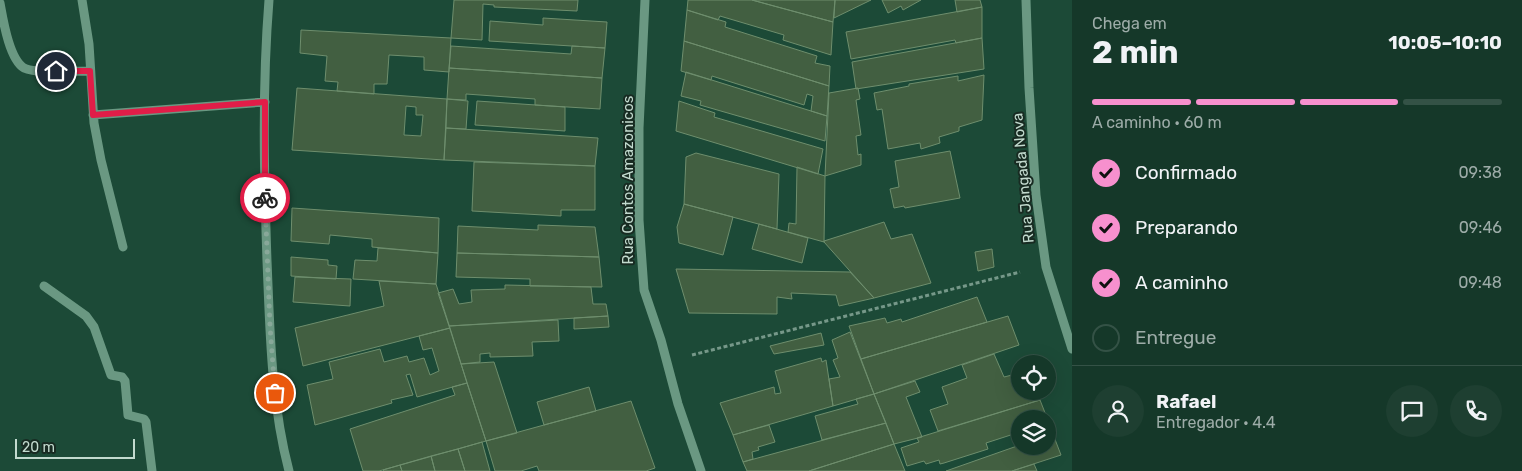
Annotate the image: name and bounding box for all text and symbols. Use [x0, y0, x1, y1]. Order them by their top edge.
text: Chega em [1092, 14, 1167, 33]
text: 10:05–10:10 [1388, 31, 1502, 54]
text: 2 min [1092, 33, 1179, 71]
pin [35, 50, 77, 92]
icon: home [42, 57, 70, 85]
street label: Rua Contos Amazonicos [619, 95, 637, 264]
street label: Rua Jangada Nova [1008, 112, 1038, 244]
text: A caminho · 60 m [1092, 113, 1222, 132]
icon: check [1092, 159, 1120, 187]
text: Confirmado [1135, 161, 1237, 184]
text: 09:38 [1458, 163, 1502, 182]
courier [240, 173, 290, 223]
icon: bike [251, 184, 279, 212]
icon: check [1092, 214, 1120, 242]
text: Preparando [1135, 216, 1238, 239]
text: 09:46 [1459, 218, 1502, 237]
icon: check [1092, 269, 1120, 297]
text: A caminho [1135, 271, 1228, 294]
text: 09:48 [1458, 273, 1502, 292]
text: Entregue [1135, 326, 1216, 349]
map controls [1011, 355, 1056, 455]
button: locate [1011, 355, 1056, 400]
pin [254, 372, 296, 414]
icon: bag [261, 379, 289, 407]
button: person [1092, 385, 1144, 437]
button: chat [1386, 385, 1438, 437]
button: phone [1450, 385, 1502, 437]
text: Rafael [1156, 390, 1216, 413]
button: layers [1011, 410, 1056, 455]
text: Entregador · 4.4 [1156, 413, 1276, 432]
scale bar [15, 436, 135, 459]
text: 20 m [22, 439, 55, 456]

